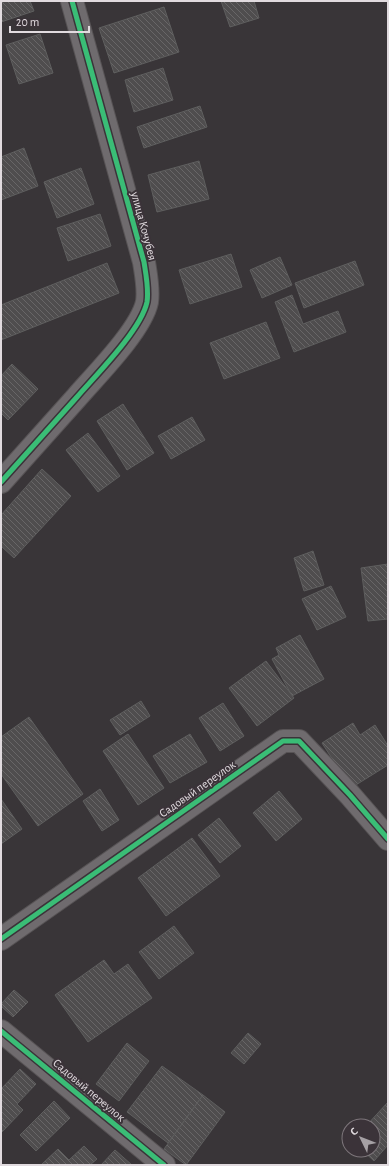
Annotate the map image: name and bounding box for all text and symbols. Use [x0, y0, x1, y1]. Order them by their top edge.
scale bar [10, 8, 89, 34]
text: 20 m [16, 16, 39, 28]
street label: улица Кочубея [128, 189, 159, 262]
street label: Садовый переулок [157, 758, 238, 821]
street label: Садовый переулок [50, 1056, 128, 1125]
north arrow [341, 1118, 381, 1158]
text: С [348, 1126, 360, 1138]

